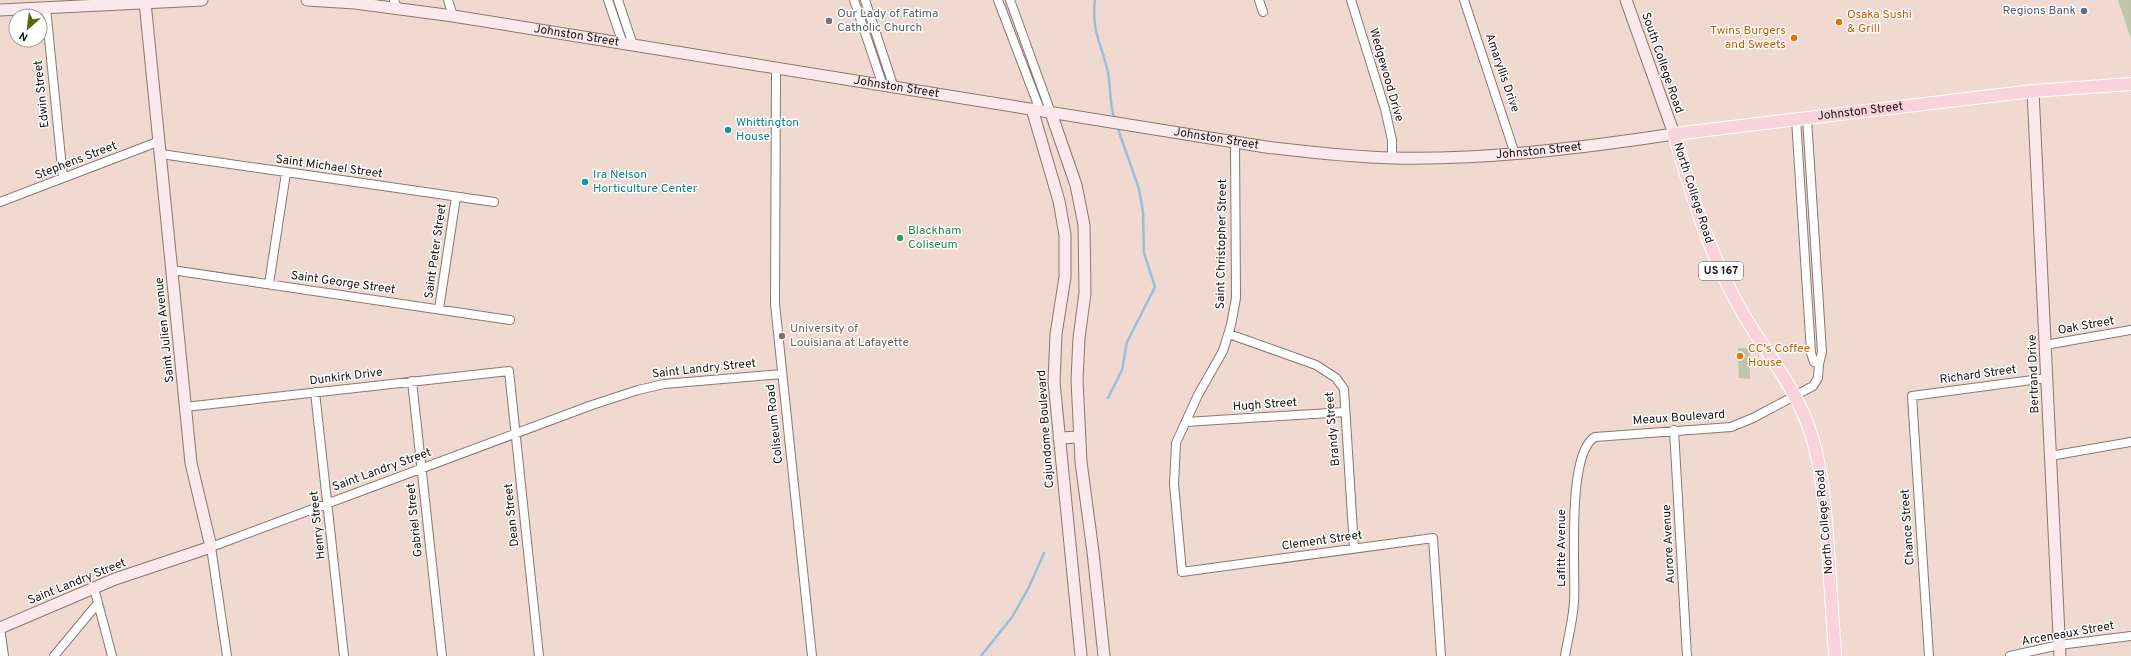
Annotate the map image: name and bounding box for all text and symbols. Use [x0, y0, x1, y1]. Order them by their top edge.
place label: Regions Bank [2002, 3, 2076, 19]
place label: Our Lady of Fatima Catholic Church [837, 6, 938, 36]
marker: Regions Bank [2079, 6, 2089, 16]
place label: Osaka Sushi & Grill [1847, 7, 1912, 37]
north arrow [8, 8, 48, 48]
street label: South College Road [1637, 11, 1687, 115]
marker: Our Lady of Fatima Catholic Church [824, 16, 834, 26]
marker: Osaka Sushi & Grill [1834, 17, 1844, 27]
street label: Johnston Street [533, 21, 620, 51]
place label: Twins Burgers and Sweets [1710, 23, 1786, 53]
street label: Wedgewood Drive [1365, 26, 1407, 124]
text: N [17, 28, 31, 44]
street label: Amaryllis Drive [1481, 32, 1523, 114]
marker: Twins Burgers and Sweets [1789, 33, 1799, 43]
street label: Edwin Street [31, 59, 53, 129]
street label: Johnston Street [852, 73, 940, 102]
street label: Johnston Street [1817, 99, 1904, 125]
place label: Whittington House [736, 115, 799, 145]
street label: Johnston Street [1172, 124, 1260, 154]
marker: Whittington House [723, 125, 733, 135]
street label: Stephens Street [33, 138, 119, 184]
street label: Johnston Street [1495, 139, 1583, 163]
street label: North College Road [1669, 141, 1717, 245]
street label: Saint Michael Street [274, 152, 384, 182]
place label: Ira Nelson Horticulture Center [593, 167, 698, 197]
marker: Ira Nelson Horticulture Center [580, 177, 590, 187]
street label: Saint Christopher Street [1213, 179, 1231, 309]
street label: Saint Peter Street [421, 202, 451, 300]
place label: Blackham Coliseum [908, 223, 961, 253]
marker: Blackham Coliseum [895, 233, 905, 243]
road number: US 167 [1699, 262, 1743, 280]
street label: Saint George Street [290, 268, 396, 298]
street label: Saint Julien Avenue [152, 277, 178, 383]
street label: Oak Street [2056, 313, 2116, 339]
place label: University of Louisiana at Lafayette [790, 321, 909, 351]
marker: University of Louisiana at Lafayette [777, 331, 787, 341]
street label: Bertrand Drive [2025, 334, 2043, 414]
place label: CC's Coffee House [1748, 341, 1810, 371]
marker: CC's Coffee House [1735, 351, 1745, 361]
street label: Saint Landry Street [651, 356, 757, 382]
street label: Richard Street [1939, 362, 2017, 388]
street label: Dunkirk Drive [309, 365, 383, 389]
street label: Cajundome Boulevard [1034, 369, 1058, 489]
street label: Coliseum Road [763, 383, 787, 465]
street label: Brandy Street [1322, 391, 1344, 467]
street label: Hugh Street [1232, 395, 1298, 415]
street label: Meaux Boulevard [1632, 407, 1726, 429]
street label: Saint Landry Street [330, 445, 434, 495]
street label: North College Road [1812, 469, 1838, 575]
street label: Gabriel Street [403, 482, 427, 558]
street label: Dean Street [501, 483, 523, 547]
street label: Chance Street [1897, 488, 1919, 566]
street label: Henry Street [306, 490, 330, 560]
street label: Aurore Avenue [1659, 504, 1679, 584]
street label: Lafitte Avenue [1554, 509, 1570, 587]
street label: Clement Street [1281, 527, 1363, 555]
street label: Saint Landry Street [26, 555, 128, 609]
street label: Arceneaux Street [2020, 618, 2116, 650]

